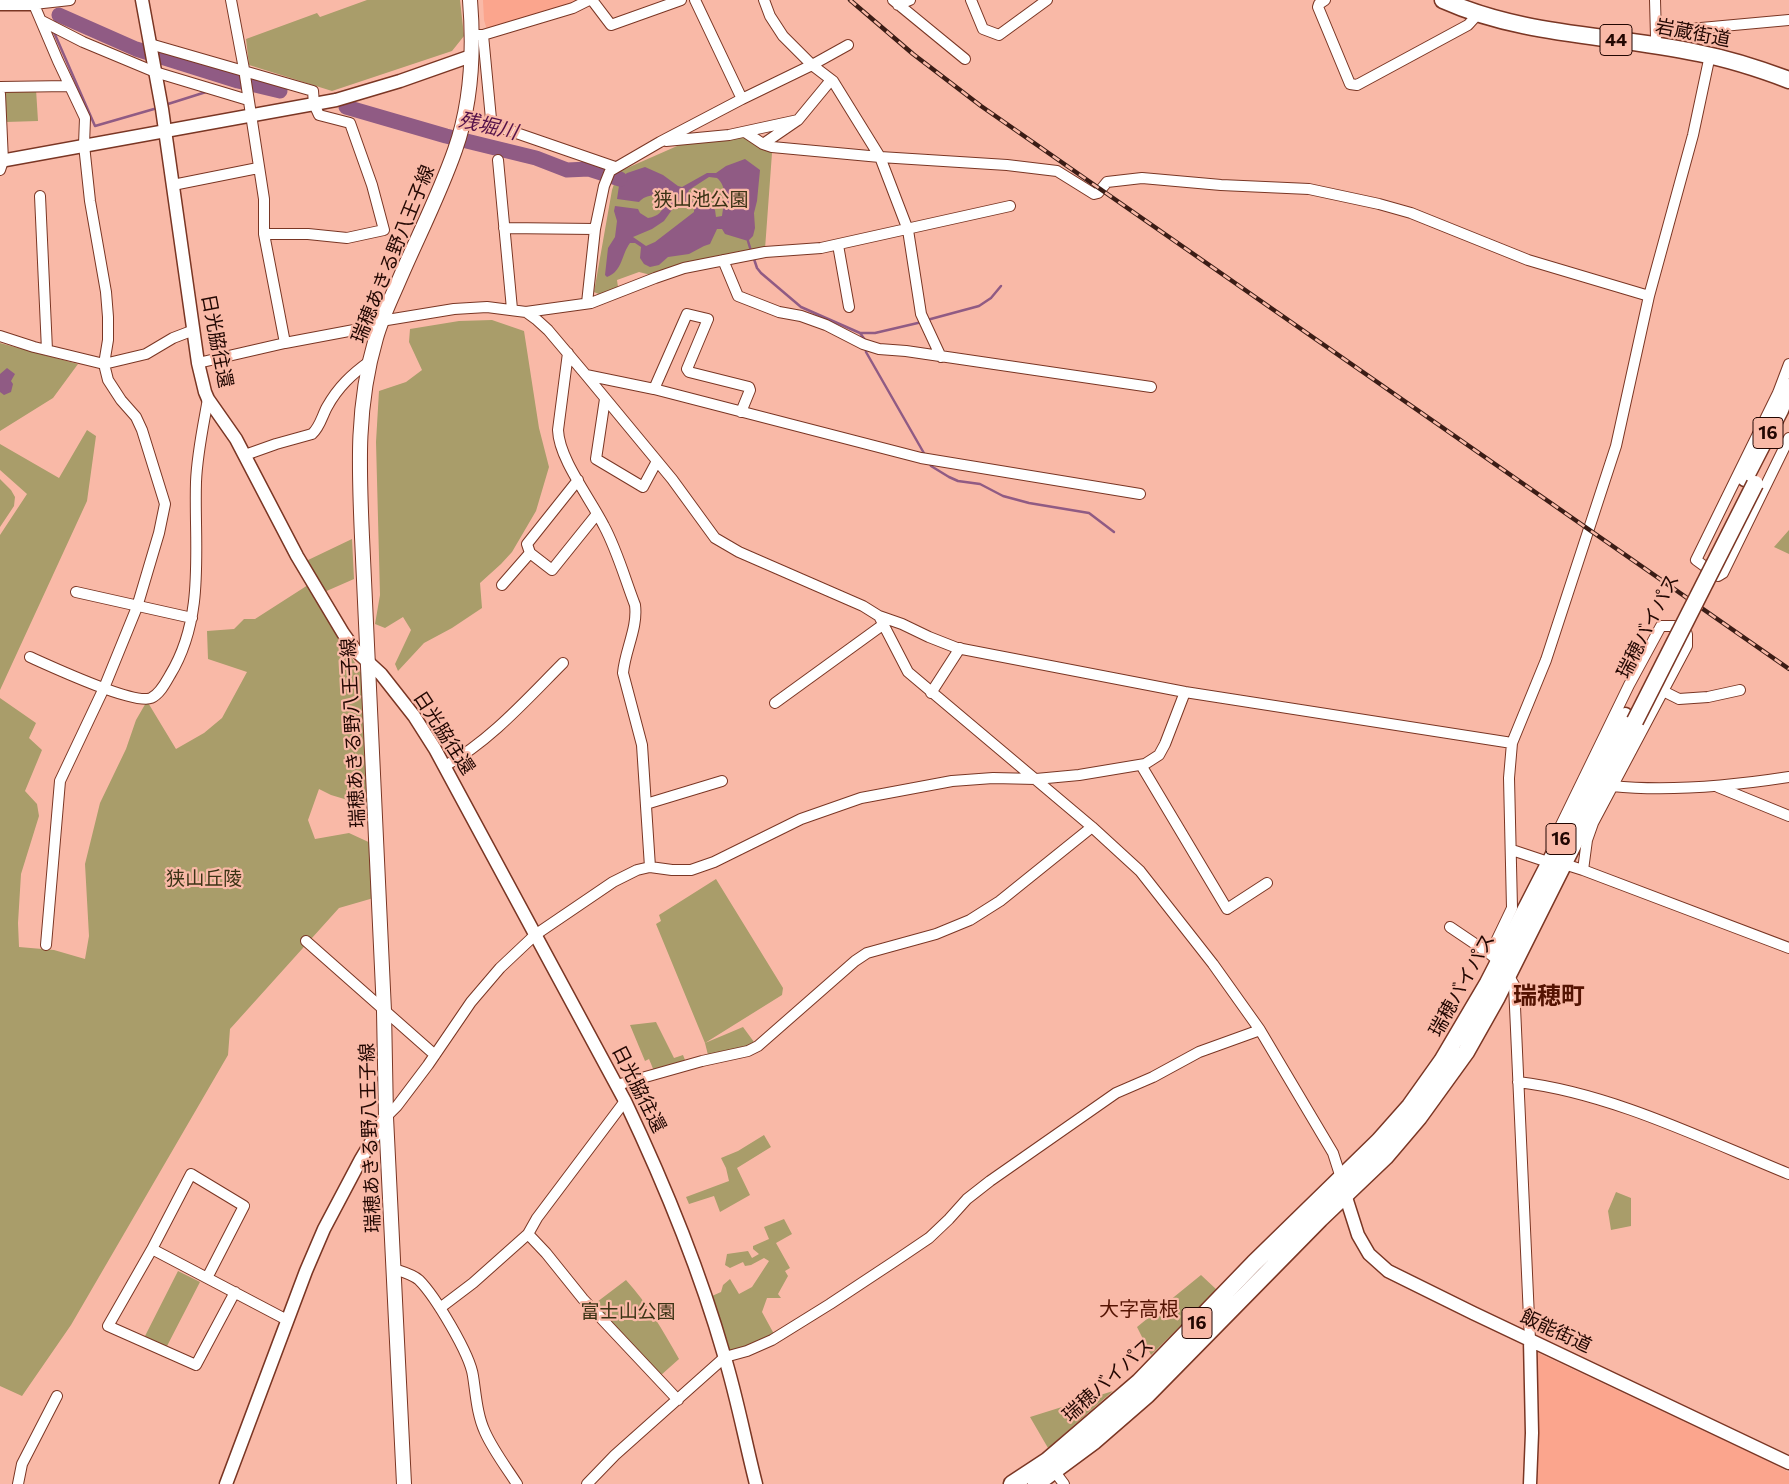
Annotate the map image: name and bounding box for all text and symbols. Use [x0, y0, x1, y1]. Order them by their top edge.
street label: 岩蔵街道 [1654, 15, 1732, 51]
road number: 44 [1600, 24, 1632, 56]
water label: 残堀川 [456, 108, 520, 144]
street label: 瑞穂あきる野八王子線 [347, 162, 439, 346]
park label: 狭山池公園 [654, 189, 748, 211]
street label: 日光脇往還 [197, 292, 237, 390]
road number: 16 [1753, 418, 1783, 448]
street label: 瑞穂バイパス [1612, 570, 1684, 682]
street label: 瑞穂あきる野八王子線 [337, 638, 369, 828]
street label: 日光脇往還 [409, 687, 479, 779]
road number: 16 [1546, 824, 1576, 854]
park label: 狭山丘陵 [166, 868, 242, 890]
street label: 瑞穂バイパス [1424, 930, 1500, 1040]
district label: 瑞穂町 [1513, 982, 1585, 1010]
street label: 日光脇往還 [607, 1042, 671, 1136]
street label: 瑞穂あきる野八王子線 [355, 1043, 385, 1233]
district label: 大字高根 [1099, 1297, 1179, 1321]
park label: 富士山公園 [581, 1301, 675, 1323]
street label: 飯能街道 [1517, 1305, 1595, 1357]
road number: 16 [1182, 1308, 1212, 1339]
street label: 瑞穂バイパス [1058, 1333, 1158, 1427]

